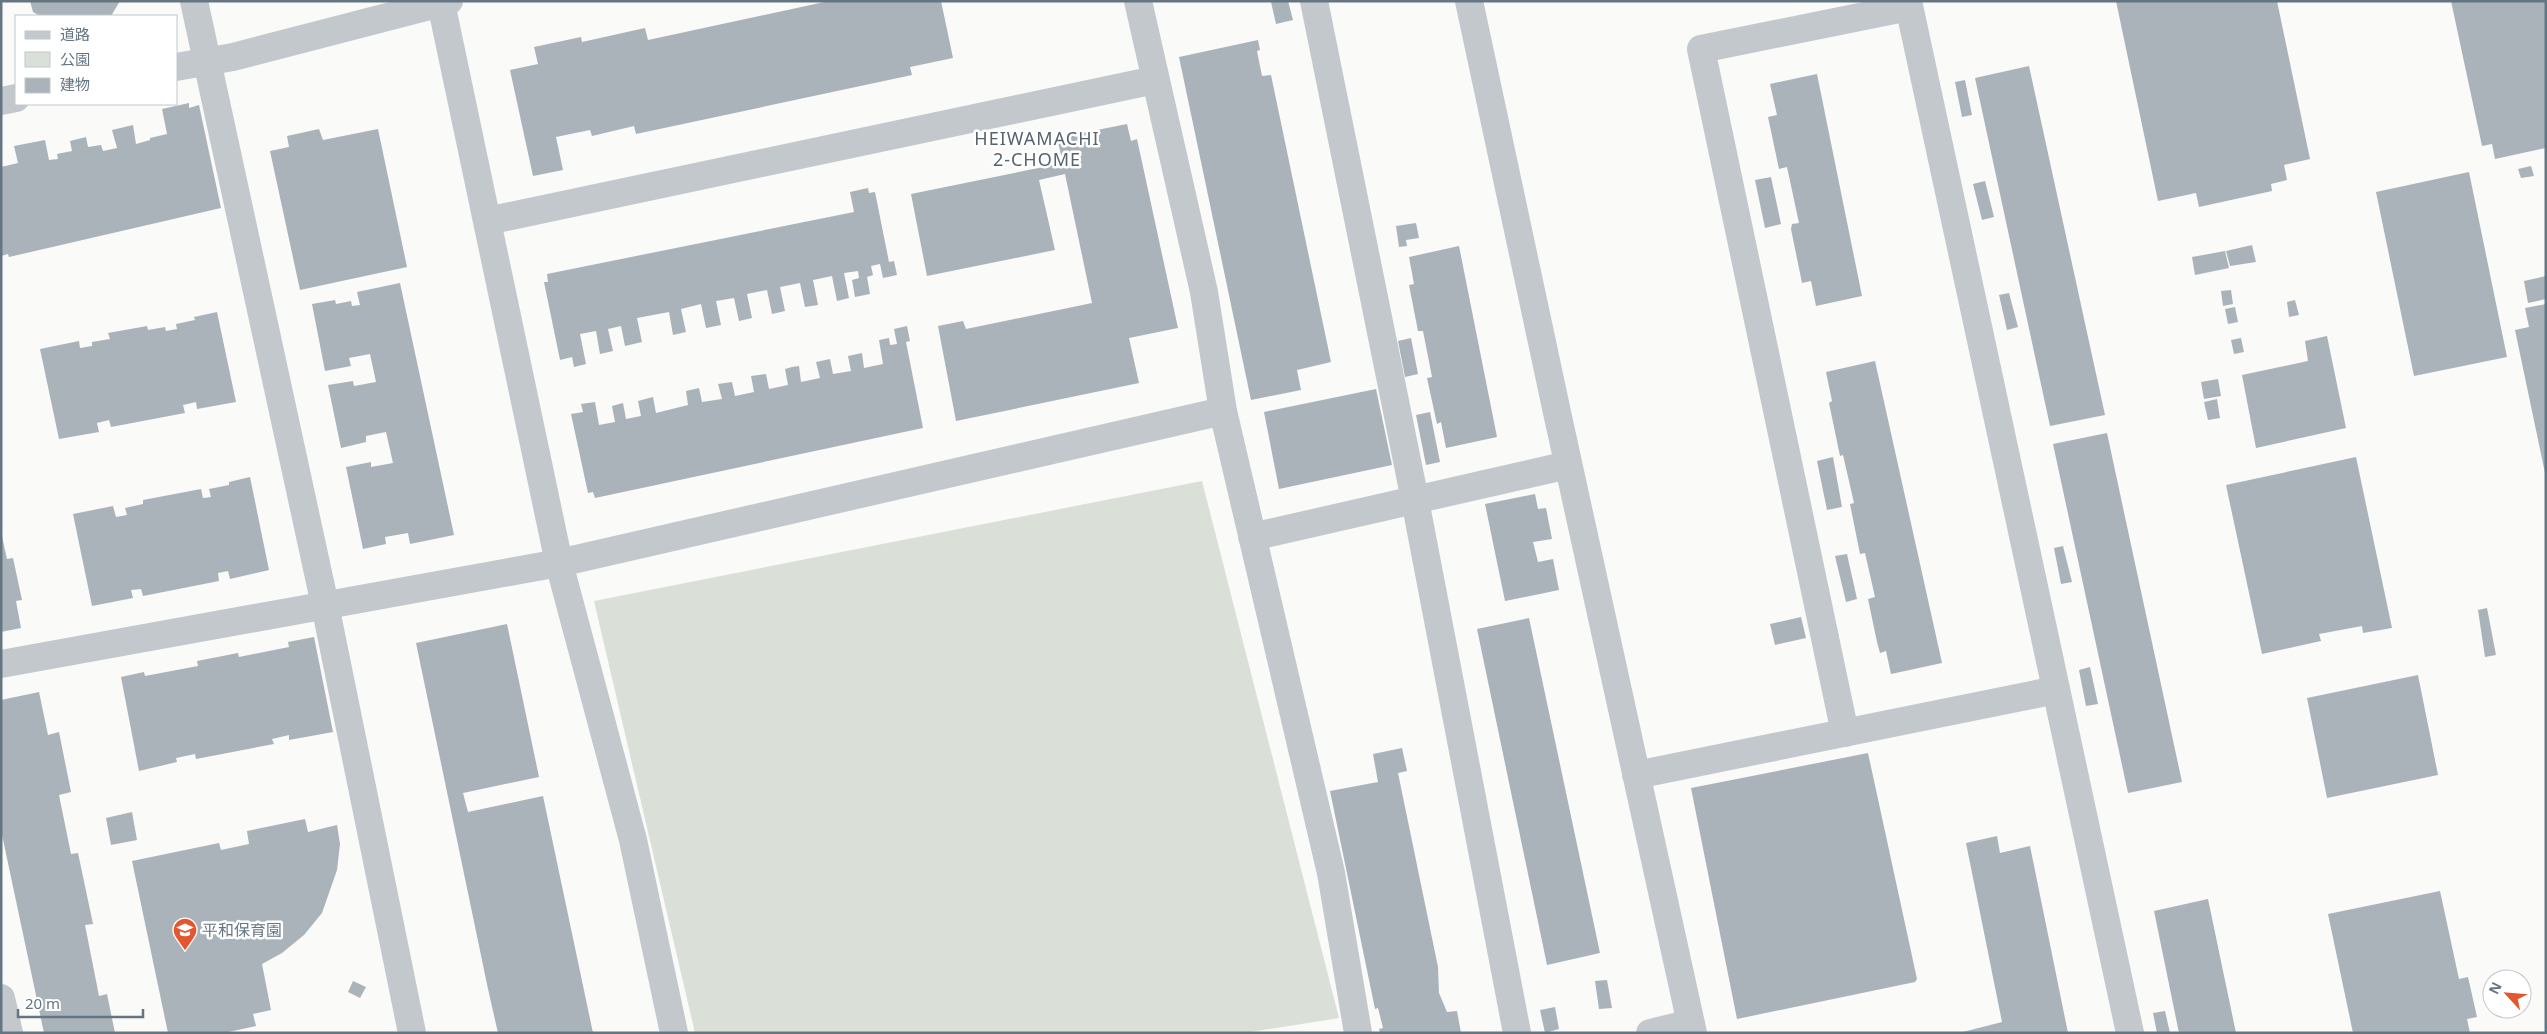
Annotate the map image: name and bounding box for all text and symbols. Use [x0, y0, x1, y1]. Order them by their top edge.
legend [15, 15, 178, 105]
text: 道路 [60, 24, 90, 44]
text: 公園 [60, 49, 90, 69]
text: 建物 [60, 74, 90, 94]
district label: HEIWAMACHI 2-CHOME [974, 126, 1100, 171]
school or university icon: 平和保育園 [172, 917, 198, 951]
place label: 平和保育園 [202, 919, 282, 941]
north arrow [2482, 969, 2532, 1019]
text: N [2484, 979, 2506, 997]
scale bar [18, 986, 142, 1018]
text: 20 m [25, 993, 60, 1013]

